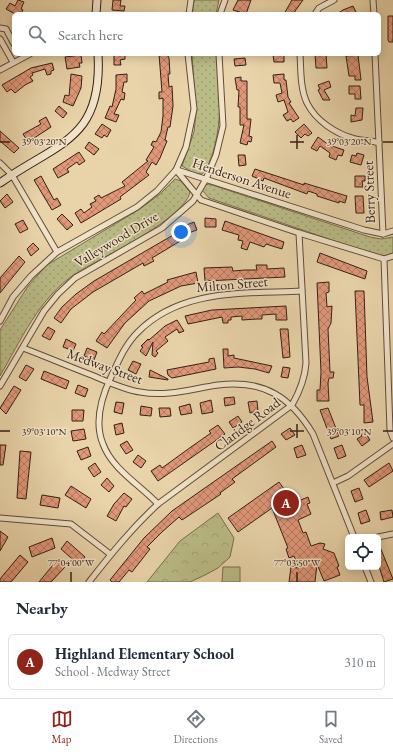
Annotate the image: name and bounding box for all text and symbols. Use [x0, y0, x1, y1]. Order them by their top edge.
search box [12, 12, 381, 56]
icon: search [26, 23, 48, 45]
text: Search here [58, 25, 123, 44]
text: 39°03'20"N [22, 135, 67, 148]
text: 39°03'20"N [327, 135, 372, 148]
street label: Henderson Avenue [190, 153, 294, 203]
street label: Berry Street [359, 160, 379, 224]
street label: Valleywood Drive [71, 207, 162, 271]
your location [171, 222, 191, 242]
street label: Milton Street [196, 272, 269, 296]
street label: Medway Street [65, 344, 146, 388]
street label: Claridge Road [211, 393, 284, 455]
text: 39°03'10"N [22, 425, 67, 438]
text: 39°03'10"N [327, 425, 372, 438]
pin: A [273, 488, 299, 518]
map controls [345, 534, 381, 570]
button: locate [345, 534, 381, 570]
text: 77°04'00"W [48, 556, 95, 569]
text: 77°03'50"W [274, 556, 321, 569]
text: Nearby [16, 597, 68, 619]
text: Highland Elementary School [55, 644, 234, 663]
text: A [25, 654, 35, 671]
text: 310 m [345, 654, 376, 671]
text: School · Medway Street [55, 663, 170, 680]
tab: Map [51, 708, 73, 746]
tab: Directions [174, 708, 218, 746]
tab: Saved [319, 708, 342, 746]

